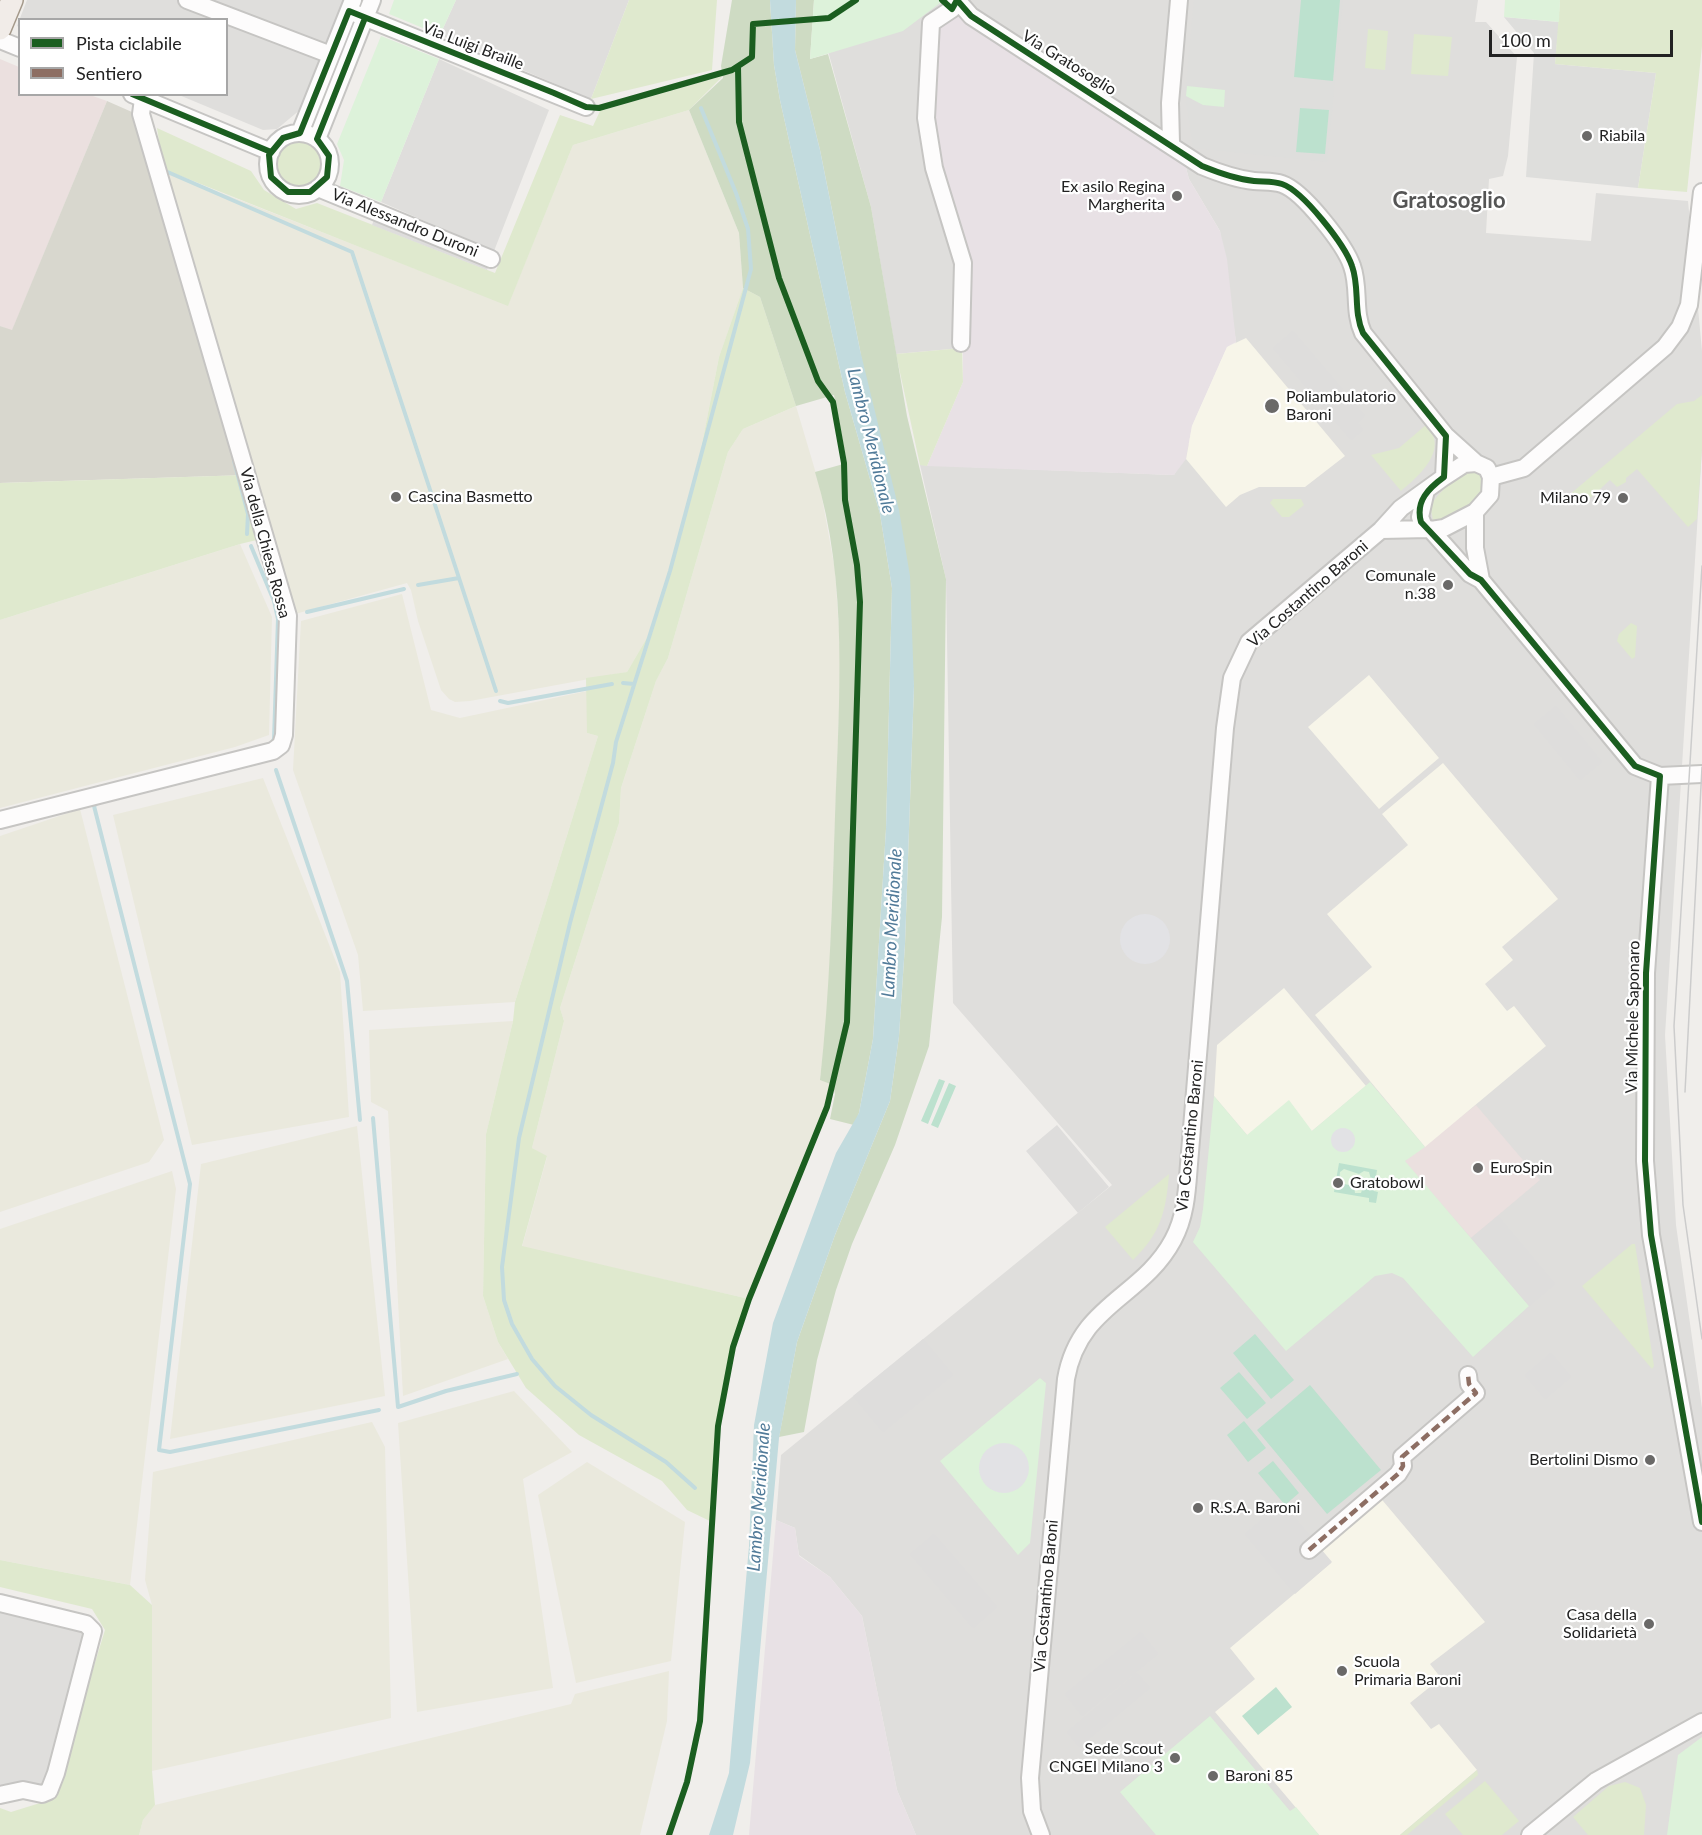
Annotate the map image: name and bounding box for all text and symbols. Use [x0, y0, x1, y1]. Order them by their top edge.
legend [18, 18, 228, 96]
street label: Via Luigi Braille [420, 18, 526, 74]
scale bar [1492, 18, 1676, 56]
street label: Via Gratosoglio [1018, 26, 1120, 100]
text: 100 m [1500, 29, 1551, 51]
text: Pista ciclabile [76, 32, 182, 54]
text: Sentiero [76, 62, 142, 84]
place label: Riabila [1599, 126, 1645, 146]
marker: Riabila [1580, 129, 1594, 143]
place label: Ex asilo Regina Margherita [1061, 177, 1165, 215]
street label: Via Alessandro Duroni [329, 185, 481, 261]
district label: Gratosoglio [1392, 188, 1506, 214]
marker: Ex asilo Regina Margherita [1170, 189, 1184, 203]
water label: Lambro Meridionale [842, 366, 900, 516]
place label: Poliambulatorio Baroni [1286, 387, 1396, 425]
marker: Poliambulatorio Baroni [1263, 397, 1281, 415]
street label: Via della Chiesa Rossa [236, 466, 294, 620]
place label: Cascina Basmetto [408, 487, 533, 507]
place label: Milano 79 [1540, 488, 1611, 508]
marker: Cascina Basmetto [389, 490, 403, 504]
marker: Milano 79 [1616, 491, 1630, 505]
street label: Via Costantino Baroni [1244, 536, 1372, 652]
place label: Comunale n.38 [1365, 566, 1436, 604]
marker: Comunale n.38 [1441, 578, 1455, 592]
water label: Lambro Meridionale [877, 848, 907, 998]
street label: Via Michele Saponaro [1622, 941, 1644, 1093]
street label: Via Costantino Baroni [1172, 1059, 1208, 1213]
place label: EuroSpin [1490, 1158, 1552, 1178]
marker: EuroSpin [1471, 1161, 1485, 1175]
place label: Gratobowl [1350, 1173, 1424, 1193]
marker: Gratobowl [1331, 1176, 1345, 1190]
water label: Lambro Meridionale [743, 1422, 775, 1572]
place label: Bertolini Dismo [1529, 1450, 1638, 1470]
marker: Bertolini Dismo [1643, 1453, 1657, 1467]
place label: R.S.A. Baroni [1210, 1498, 1300, 1518]
marker: R.S.A. Baroni [1191, 1501, 1205, 1515]
street label: Via Costantino Baroni [1030, 1519, 1062, 1673]
place label: Casa della Solidarietà [1563, 1605, 1637, 1643]
marker: Casa della Solidarietà [1642, 1617, 1656, 1631]
place label: Scuola Primaria Baroni [1354, 1652, 1461, 1690]
marker: Scuola Primaria Baroni [1335, 1664, 1349, 1678]
place label: Sede Scout CNGEI Milano 3 [1049, 1739, 1163, 1777]
marker: Sede Scout CNGEI Milano 3 [1168, 1751, 1182, 1765]
place label: Baroni 85 [1225, 1766, 1293, 1786]
marker: Baroni 85 [1206, 1769, 1220, 1783]

